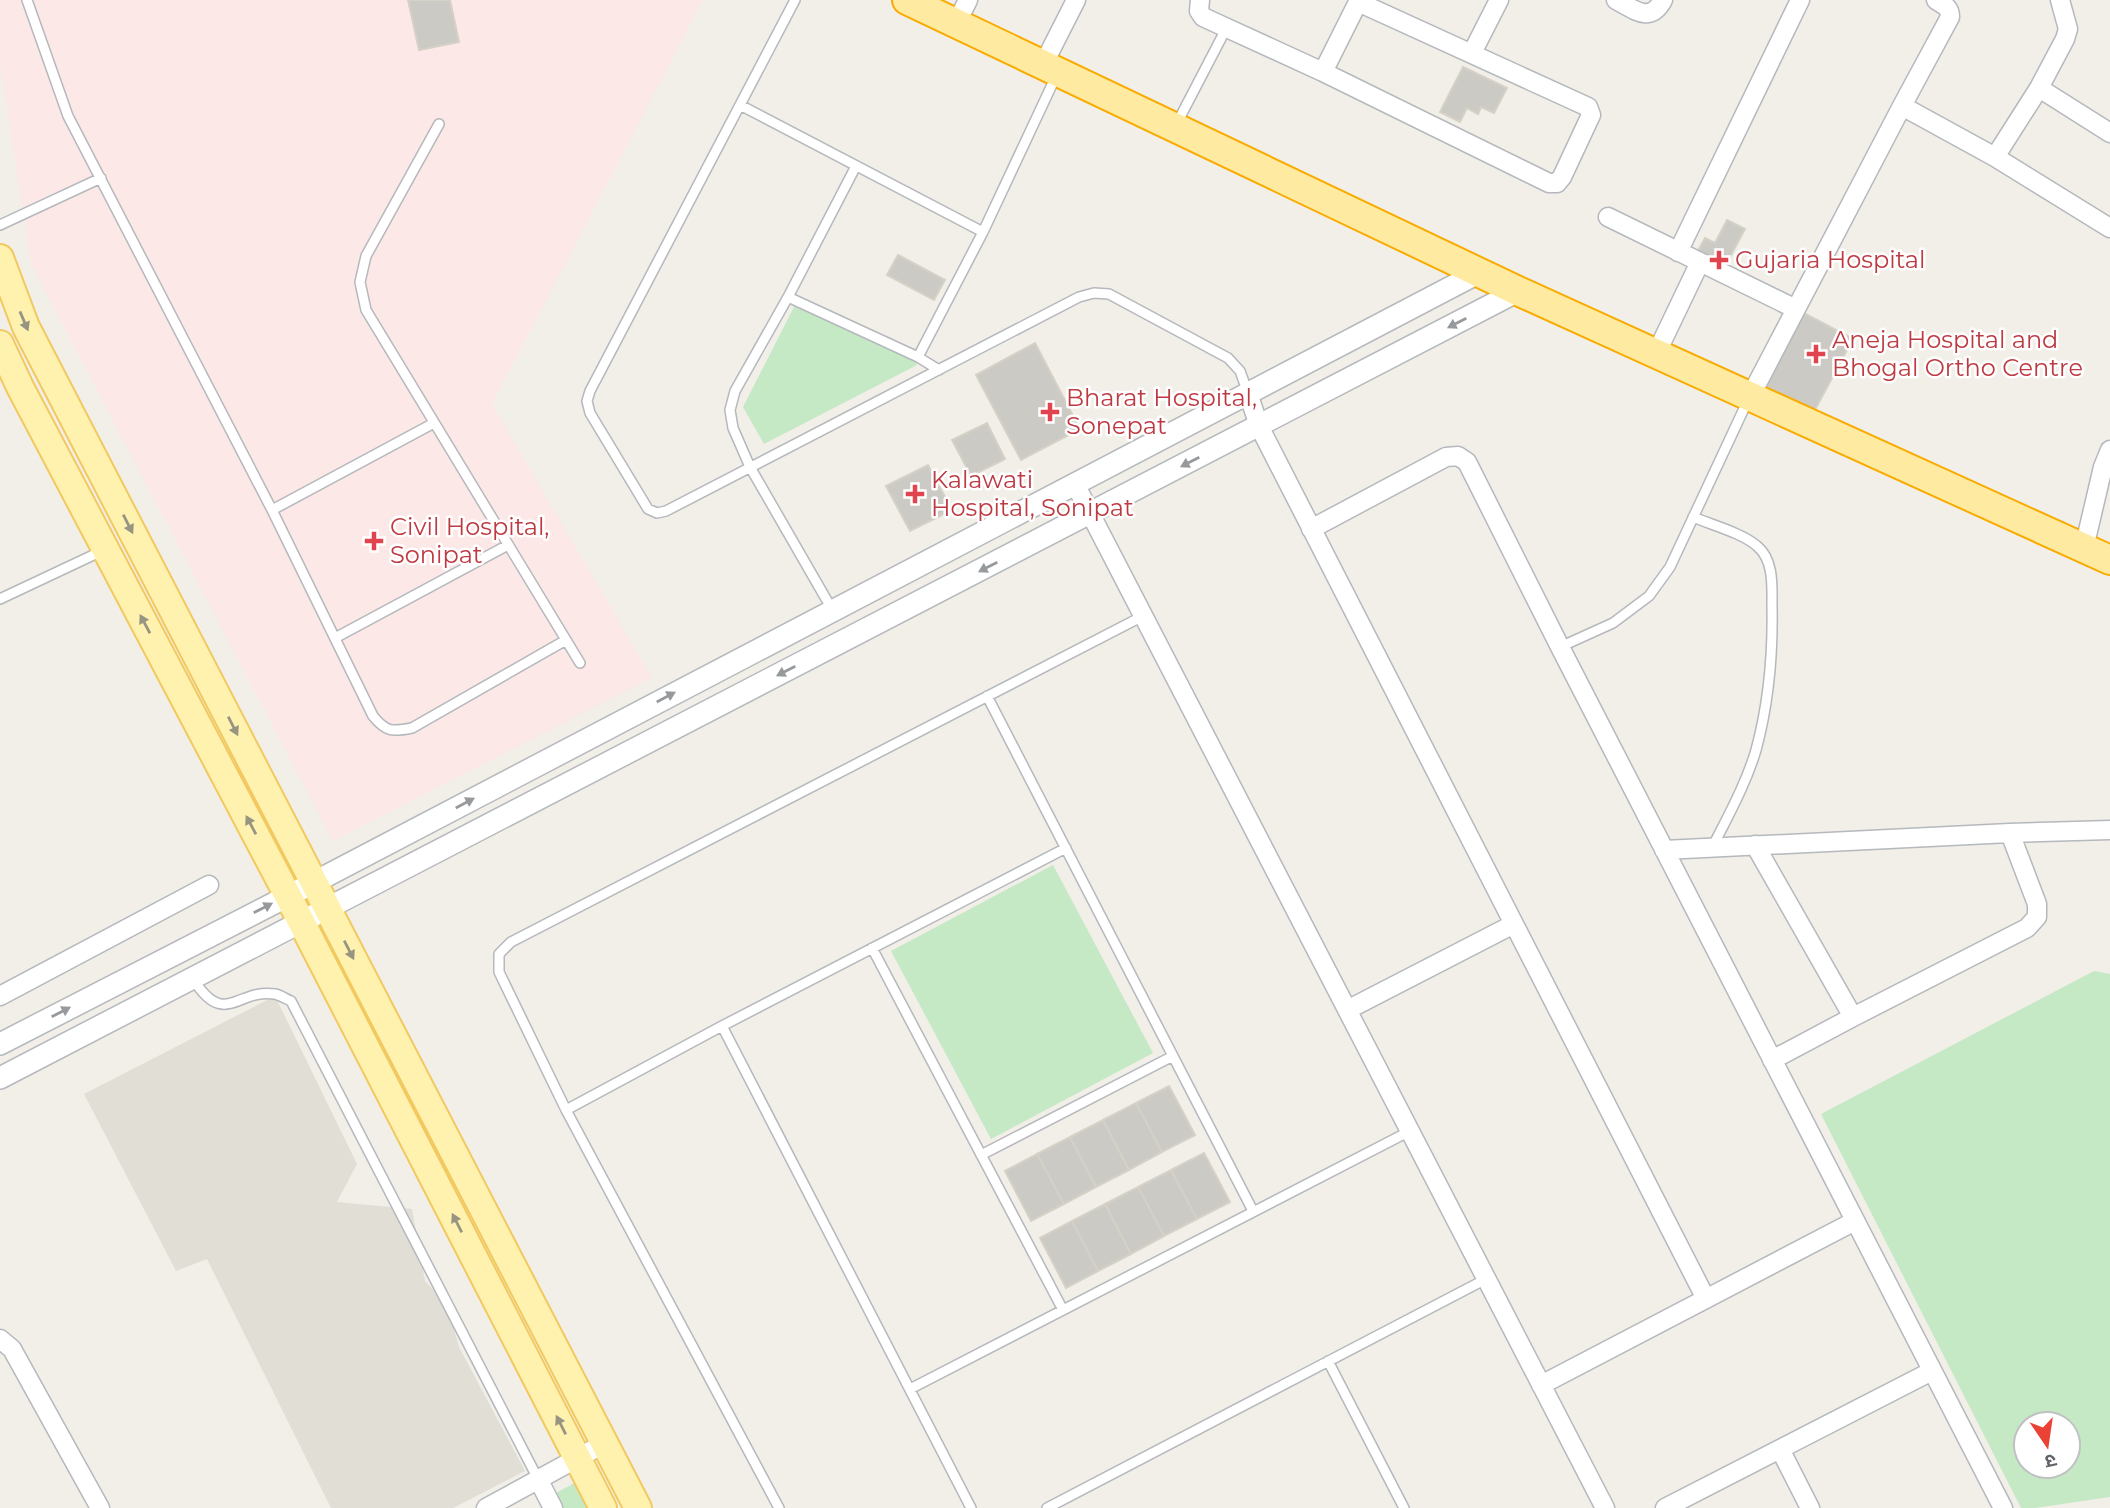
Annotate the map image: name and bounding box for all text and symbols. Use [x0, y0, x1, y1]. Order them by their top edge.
place label: Gujaria Hospital [1735, 245, 1925, 274]
marker: Gujaria Hospital [1709, 250, 1729, 270]
one-way arrow [19, 311, 30, 332]
one-way arrow [1447, 317, 1467, 328]
place label: Aneja Hospital and Bhogal Ortho Centre [1832, 325, 2083, 382]
marker: Aneja Hospital and Bhogal Ortho Centre [1806, 344, 1826, 364]
place label: Bharat Hospital, Sonepat [1066, 383, 1257, 440]
marker: Bharat Hospital, Sonepat [1040, 402, 1060, 422]
one-way arrow [1180, 456, 1200, 467]
place label: Kalawati Hospital, Sonipat [931, 465, 1134, 522]
marker: Kalawati Hospital, Sonipat [905, 484, 925, 504]
place label: Civil Hospital, Sonipat [390, 512, 549, 569]
one-way arrow [123, 514, 134, 534]
marker: Civil Hospital, Sonipat [364, 531, 384, 551]
one-way arrow [978, 561, 998, 572]
one-way arrow [139, 614, 151, 634]
one-way arrow [776, 666, 796, 677]
one-way arrow [656, 692, 676, 703]
one-way arrow [227, 716, 238, 736]
one-way arrow [455, 797, 475, 809]
one-way arrow [245, 815, 257, 835]
one-way arrow [253, 903, 273, 914]
one-way arrow [342, 940, 354, 960]
one-way arrow [51, 1007, 71, 1018]
one-way arrow [451, 1213, 462, 1233]
north arrow [2012, 1410, 2082, 1480]
one-way arrow [555, 1416, 567, 1435]
text: उ [2042, 1449, 2059, 1474]

